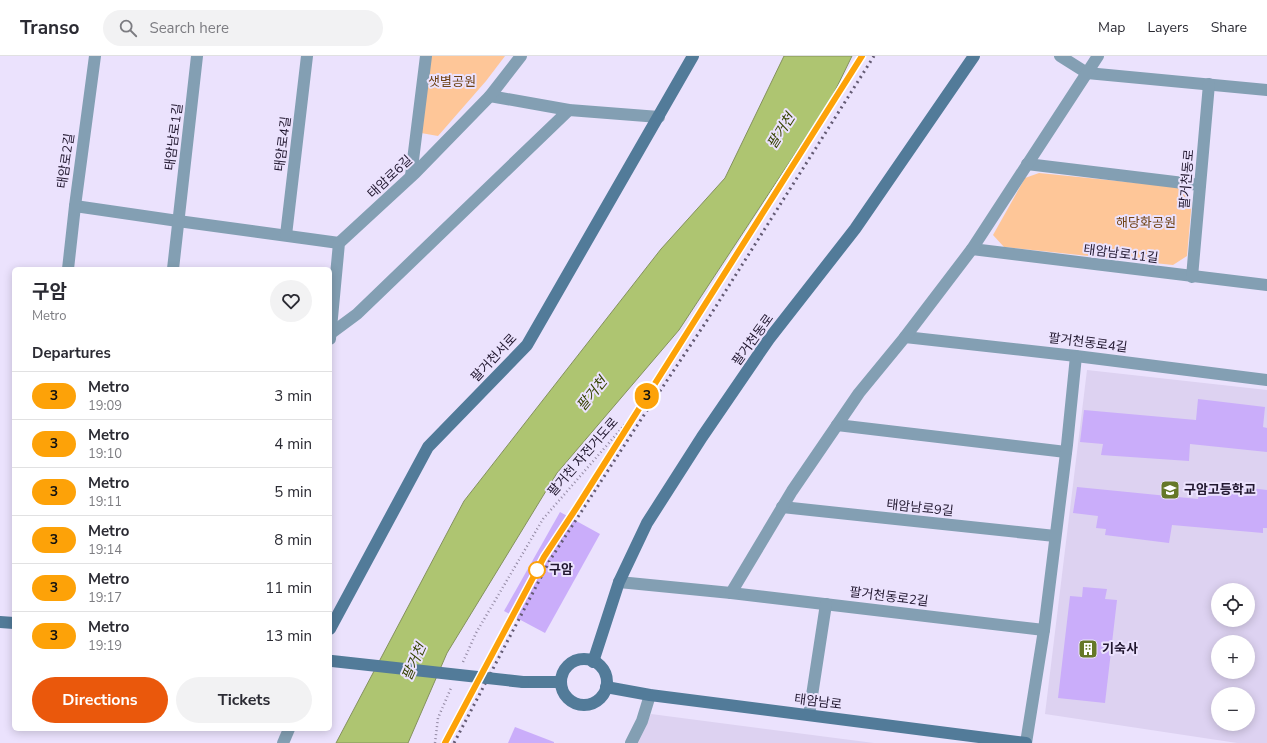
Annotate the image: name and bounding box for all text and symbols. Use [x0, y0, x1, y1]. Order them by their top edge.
search box [103, 10, 383, 46]
text: Transo [20, 15, 79, 41]
icon: search [117, 17, 139, 39]
text: Search here [149, 18, 229, 38]
text: Map [1098, 18, 1125, 37]
text: Layers [1147, 18, 1189, 37]
text: Share [1211, 18, 1247, 37]
park label: 샛별공원 [428, 73, 476, 91]
street label: 태암남로1길 [161, 102, 187, 172]
water label: 팔거천 [763, 109, 800, 152]
street label: 태암로4길 [271, 115, 295, 173]
street label: 태암로2길 [53, 132, 79, 190]
street label: 팔거천동로 [1175, 148, 1199, 210]
street label: 태암로6길 [364, 151, 416, 203]
park label: 해당화공원 [1116, 214, 1176, 232]
street label: 태암남로11길 [1082, 240, 1160, 268]
text: 구암 [32, 279, 67, 305]
button: heart [270, 280, 312, 322]
text: Metro [32, 307, 66, 325]
street label: 팔거천동로 [728, 310, 778, 369]
street label: 팔거천동로4길 [1047, 329, 1129, 357]
street label: 팔거천서로 [467, 330, 521, 386]
text: Departures [32, 343, 111, 363]
water label: 팔거천 [572, 372, 612, 415]
text: Metro [88, 377, 129, 397]
line badge: 3 [634, 383, 660, 409]
text: 3 [50, 386, 58, 405]
text: 3 min [274, 386, 312, 406]
text: 3 [643, 386, 651, 405]
text: 19:09 [88, 397, 122, 415]
street label: 팔거천 자전거도로 [544, 414, 622, 500]
text: Metro [88, 425, 129, 445]
text: 3 [50, 434, 58, 453]
text: 4 min [274, 434, 312, 454]
text: 19:10 [88, 445, 122, 463]
text: Metro [88, 473, 129, 493]
school or university icon: 구암고등학교 [1159, 479, 1181, 501]
place label: 구암고등학교 [1184, 481, 1256, 499]
text: 3 [50, 482, 58, 501]
text: 5 min [274, 482, 312, 502]
text: 19:11 [88, 493, 122, 511]
street label: 태암남로9길 [885, 496, 955, 520]
text: Metro [88, 521, 129, 541]
text: 3 [50, 530, 58, 549]
text: 8 min [274, 530, 312, 550]
text: 19:14 [88, 541, 122, 559]
marker: 구암 [528, 561, 546, 579]
place label: 구암 [549, 561, 573, 579]
text: Metro [88, 569, 129, 589]
text: 3 [50, 578, 58, 597]
text: 11 min [265, 578, 312, 598]
street label: 팔거천동로2길 [848, 583, 930, 611]
map controls [1211, 583, 1255, 731]
button: locate [1211, 583, 1255, 627]
text: 19:17 [88, 589, 122, 607]
text: Metro [88, 617, 129, 637]
text: 3 [50, 626, 58, 645]
text: 13 min [265, 626, 312, 646]
button: + [1211, 635, 1255, 679]
text: 19:19 [88, 637, 122, 655]
building icon: 기숙사 [1077, 638, 1099, 660]
water label: 팔거천 [397, 639, 431, 684]
place label: 기숙사 [1102, 640, 1138, 658]
button: Directions [32, 677, 168, 723]
button: Tickets [176, 677, 312, 723]
button: − [1211, 687, 1255, 731]
street label: 태암남로 [793, 690, 843, 714]

